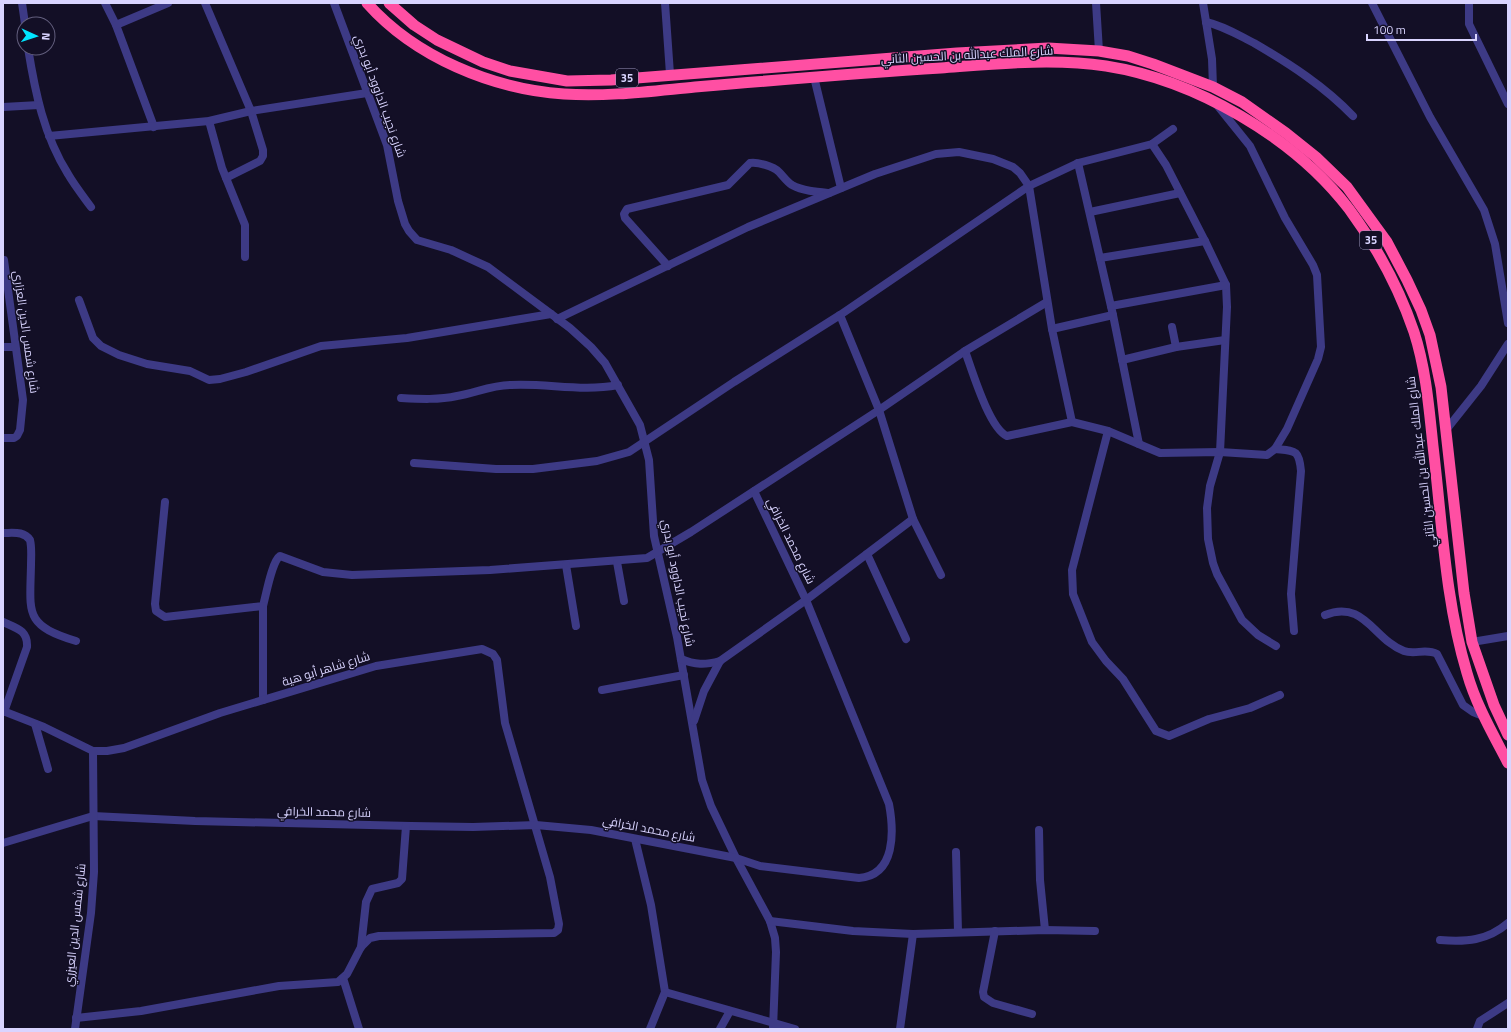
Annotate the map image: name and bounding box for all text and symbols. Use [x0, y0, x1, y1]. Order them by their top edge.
north arrow [16, 16, 56, 56]
scale bar [1367, 16, 1476, 42]
text: 100 m [1373, 20, 1406, 39]
text: N [38, 32, 54, 41]
street label: شارع نجيب الداوود أبو بدري [348, 32, 412, 160]
street label: شارع الملك عبدالله بن الحسين الثاني [880, 40, 1054, 70]
road number: 35 [616, 69, 638, 87]
road number: 35 [1360, 231, 1382, 249]
street label: شارع شمس الدين العزاري [7, 269, 45, 395]
street label: شارع الملك عبدالله بن الحسين الثاني [1401, 375, 1441, 549]
street label: شارع محمد الخرافي [761, 494, 821, 588]
street label: شارع نجيب الداوود أبو بدري [656, 518, 700, 649]
street label: شارع شاهر أبو هية [279, 646, 372, 691]
street label: شارع محمد الخرافي [277, 801, 371, 823]
street label: شارع محمد الخرافي [601, 810, 697, 848]
street label: شارع شمس الدين العيزري [59, 862, 91, 988]

